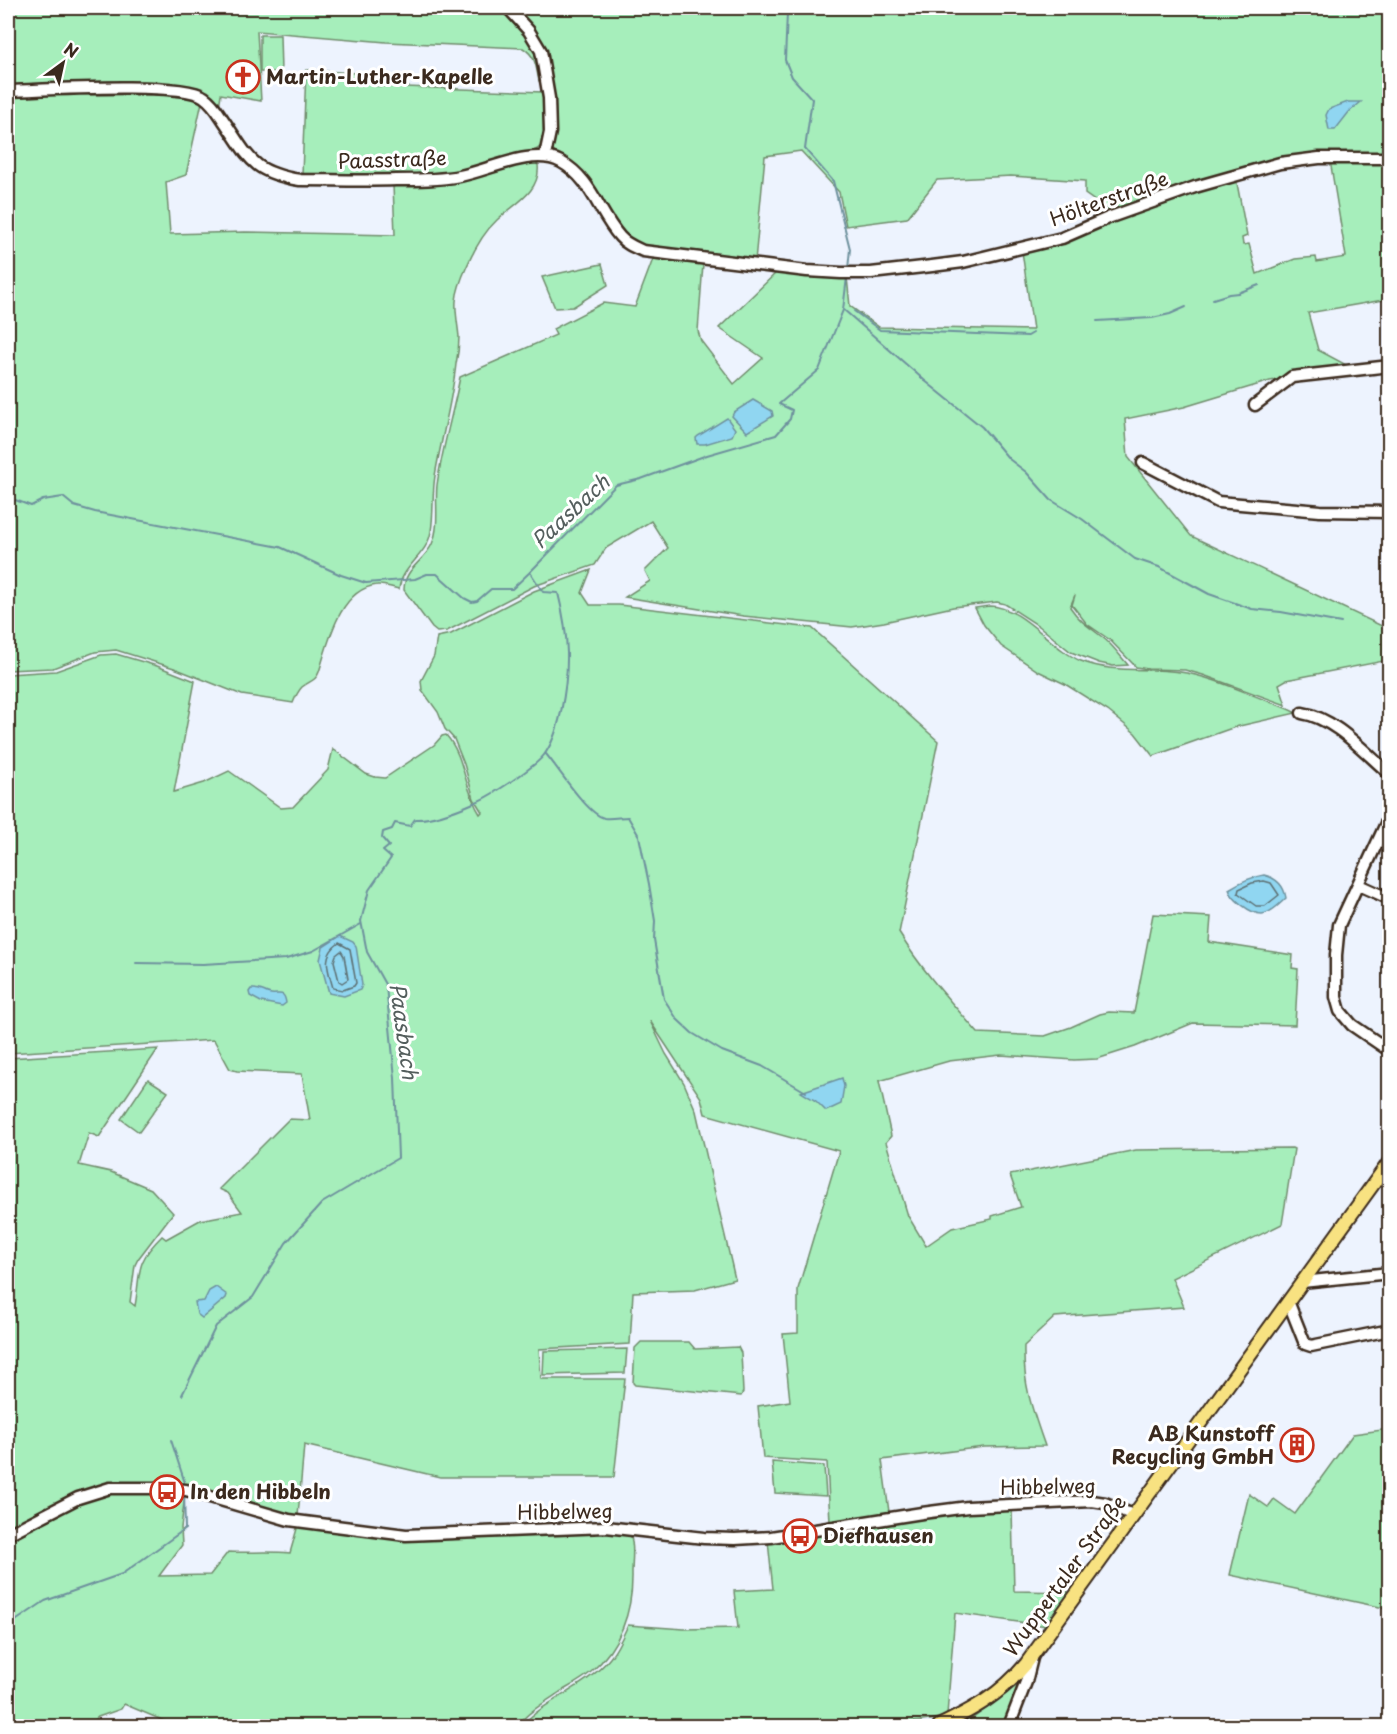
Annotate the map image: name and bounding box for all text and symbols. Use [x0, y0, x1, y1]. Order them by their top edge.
north arrow [33, 33, 93, 93]
text: N [60, 36, 84, 63]
church icon: Martin-Luther-Kapelle [225, 59, 261, 95]
place label: Martin-Luther-Kapelle [266, 61, 493, 91]
street label: Paasstraße [337, 142, 447, 176]
street label: Hölterstraße [1045, 163, 1172, 233]
water label: Paasbach [523, 465, 617, 555]
water label: Paasbach [382, 980, 428, 1082]
place label: AB Kunstoff Recycling GmbH [1112, 1418, 1276, 1471]
building icon: AB Kunstoff Recycling GmbH [1279, 1427, 1315, 1463]
street label: Hibbelweg [1000, 1470, 1096, 1502]
bus stop icon: In den Hibbeln [149, 1474, 185, 1510]
place label: In den Hibbeln [190, 1476, 331, 1506]
street label: Wuppertaler Straße [995, 1489, 1133, 1662]
street label: Hibbelweg [517, 1495, 613, 1527]
bus stop icon: Diefhausen [782, 1518, 818, 1554]
place label: Diefhausen [823, 1520, 934, 1550]

